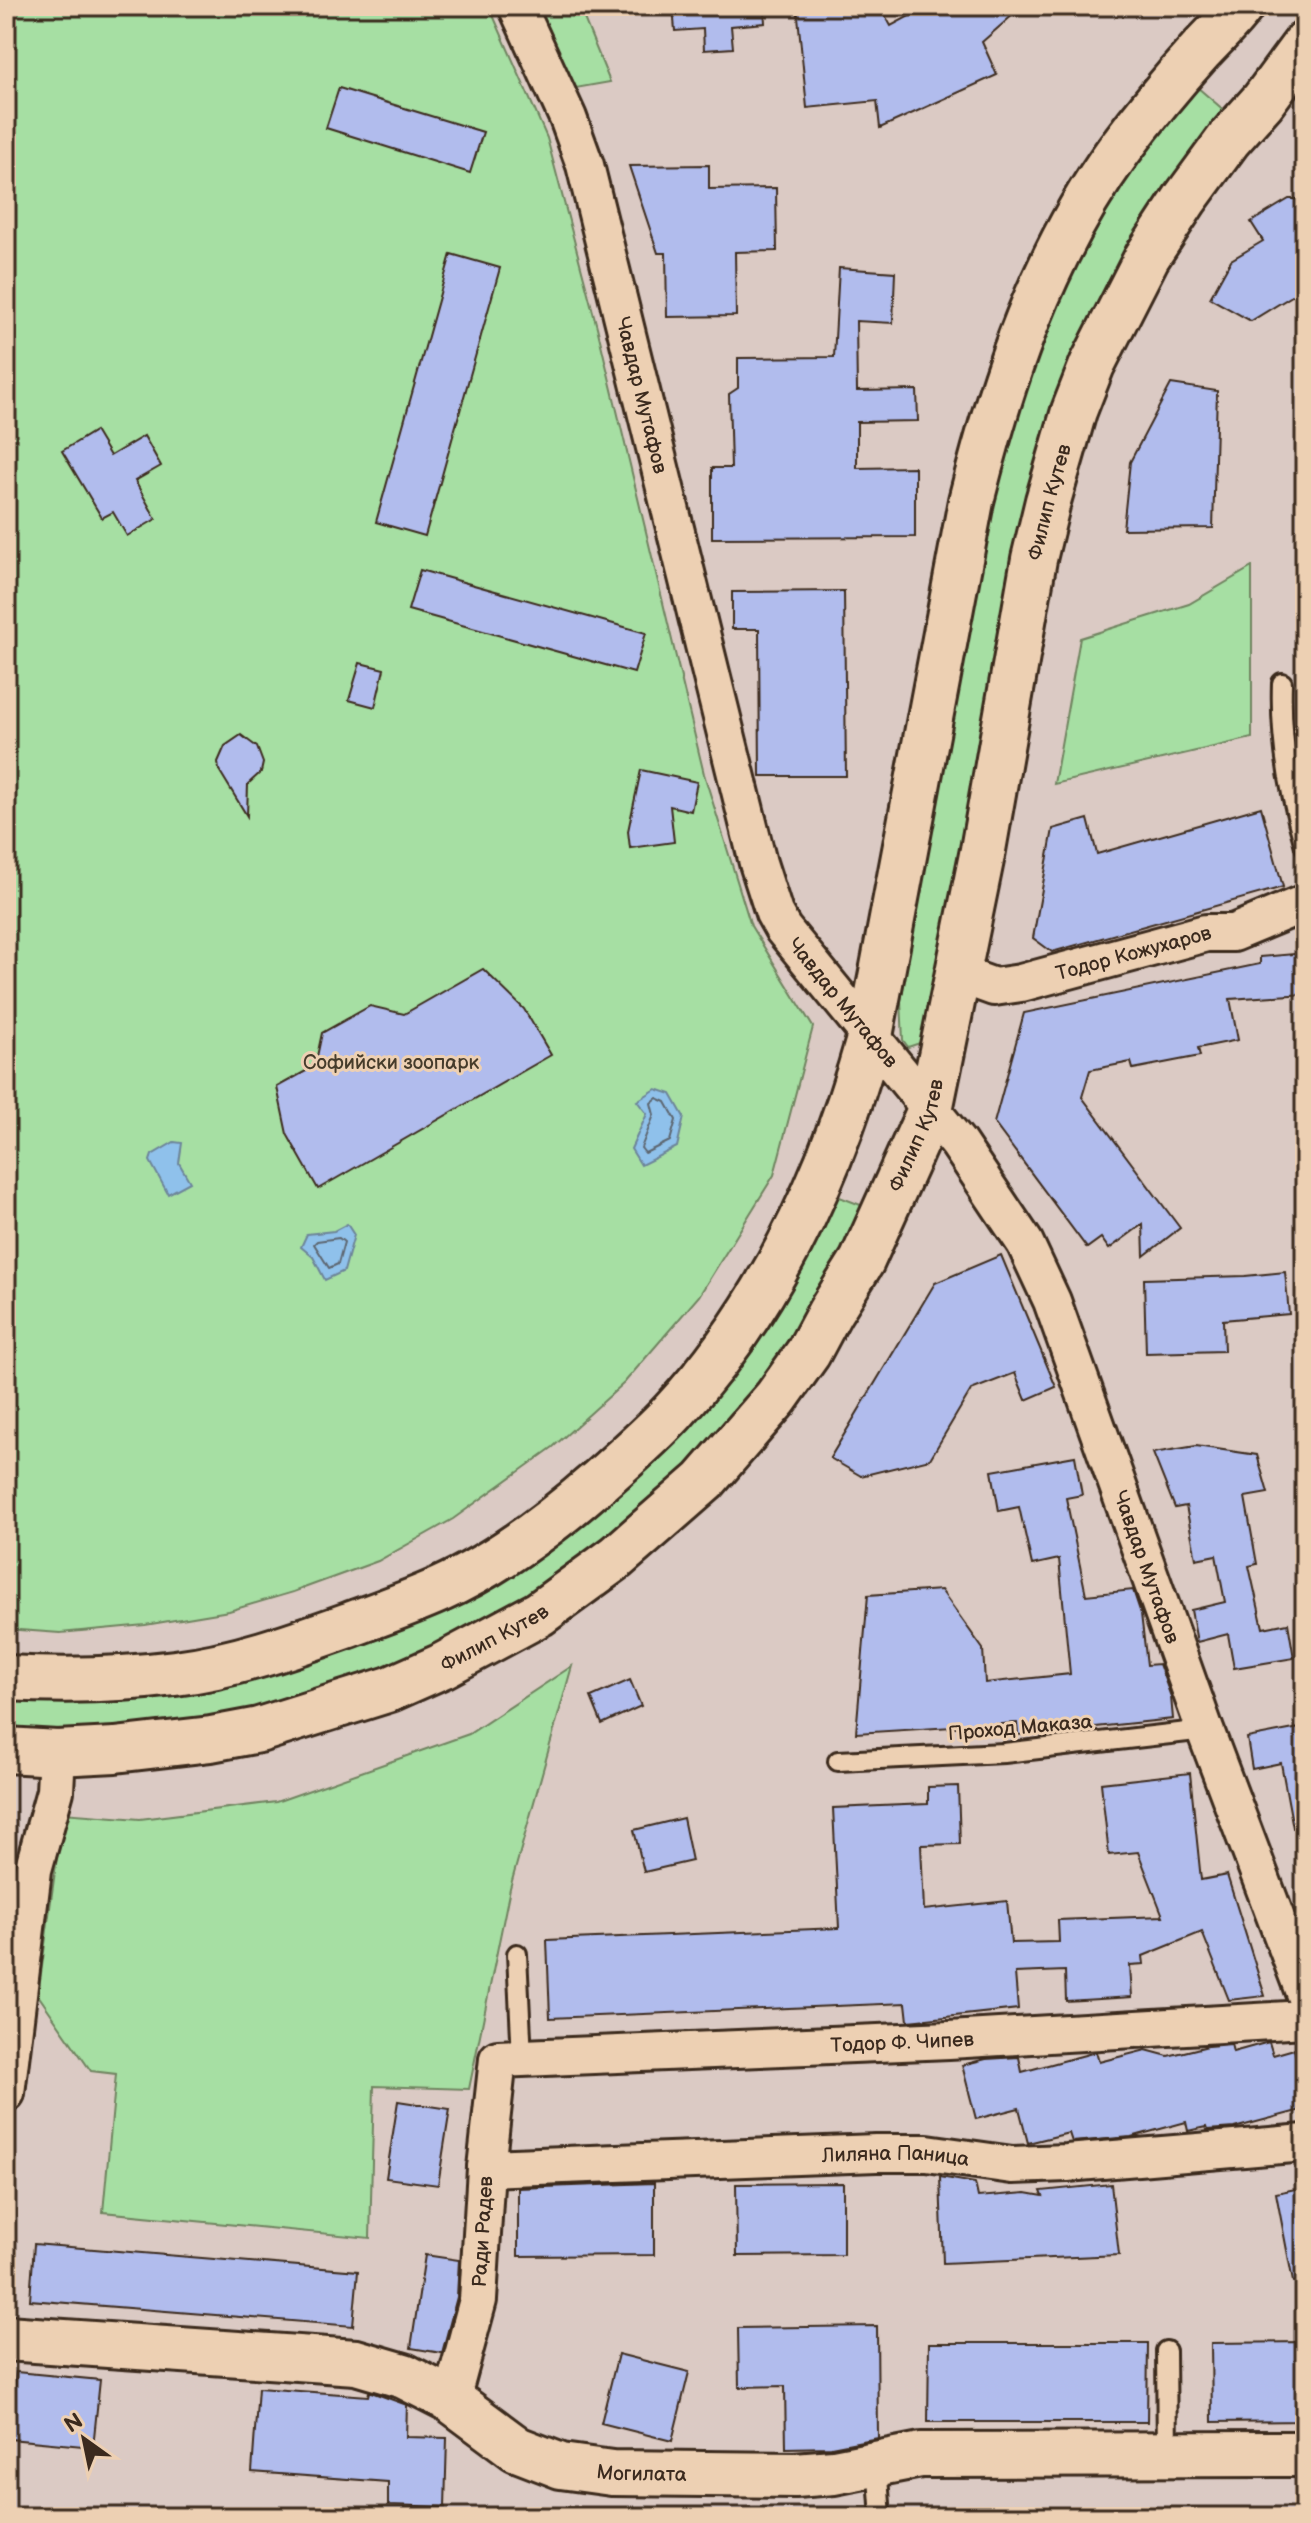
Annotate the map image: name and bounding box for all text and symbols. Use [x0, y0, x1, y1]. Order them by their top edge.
street label: Чавдар Мутафов [610, 314, 672, 477]
street label: Филип Кутев [1023, 441, 1077, 563]
street label: Тодор Кожухаров [1053, 921, 1214, 986]
street label: Чавдар Мутафов [782, 933, 903, 1073]
park label: Софийски зоопарк [303, 1051, 479, 1075]
street label: Филип Кутев [884, 1077, 949, 1196]
street label: Чавдар Мутафов [1108, 1487, 1184, 1647]
street label: Филип Кутев [436, 1600, 554, 1678]
street label: Проход Маказа [947, 1710, 1093, 1746]
street label: Тодор Ф. Чипев [830, 2028, 975, 2058]
street label: Лиляна Паница [820, 2142, 971, 2172]
street label: Ради Радев [468, 2175, 499, 2288]
north arrow [44, 2399, 124, 2479]
text: N [60, 2408, 88, 2439]
street label: Могилата [595, 2460, 687, 2487]

